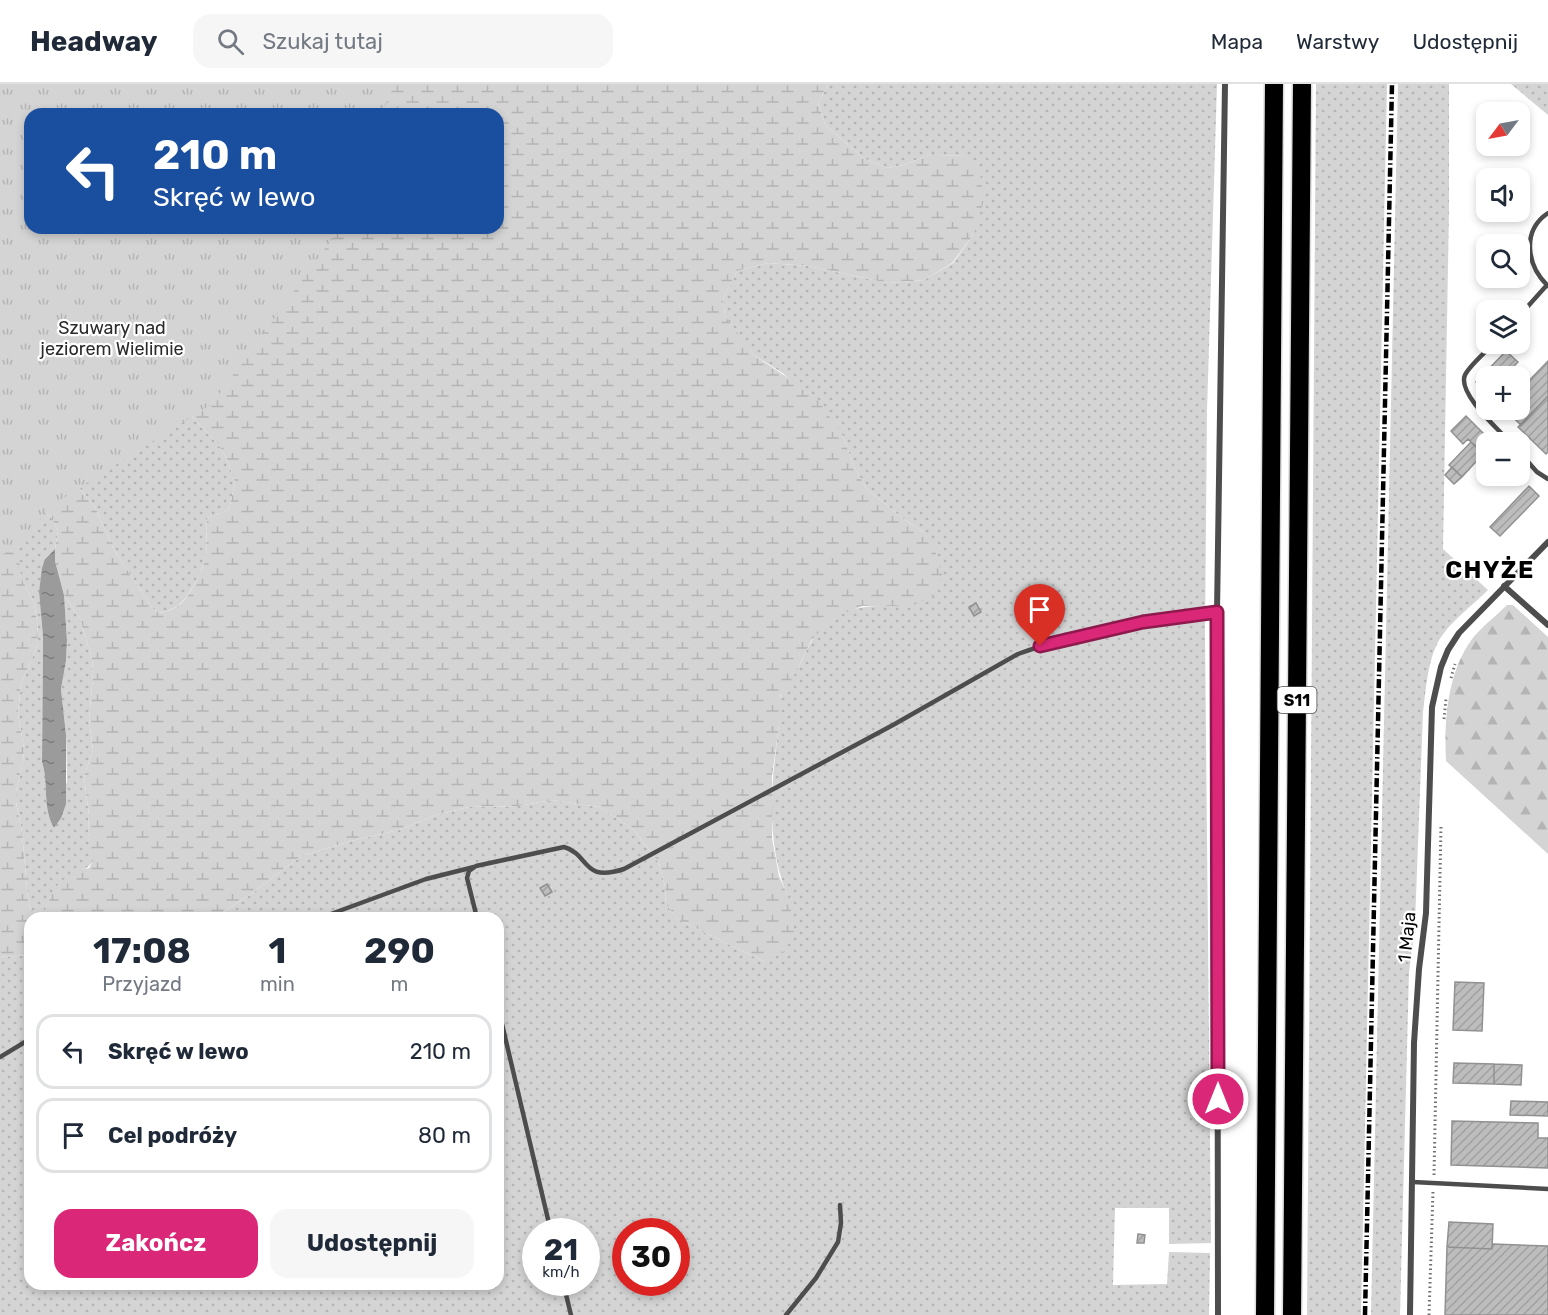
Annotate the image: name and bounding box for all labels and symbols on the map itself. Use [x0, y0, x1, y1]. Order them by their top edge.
north arrow [1476, 102, 1530, 156]
park label: Szuwary nad jeziorem Wielimie [39, 317, 184, 360]
district label: CHYŻE [1445, 556, 1535, 584]
pin [1014, 584, 1065, 646]
road number: S11 [1278, 687, 1316, 713]
street label: 1 Maja [1393, 910, 1421, 964]
position arrow [1186, 1067, 1250, 1131]
speed limit sign: 30 [612, 1218, 690, 1296]

